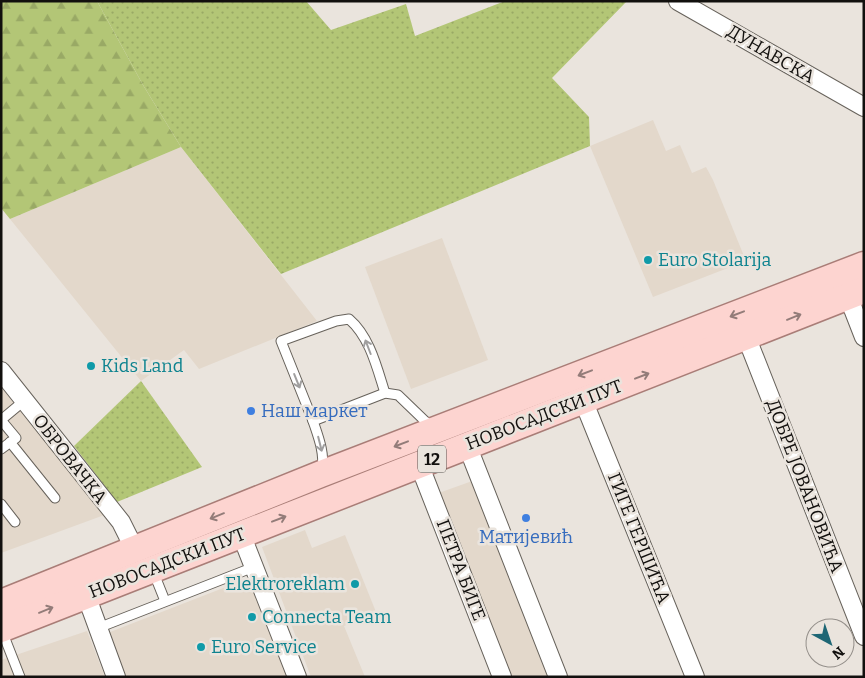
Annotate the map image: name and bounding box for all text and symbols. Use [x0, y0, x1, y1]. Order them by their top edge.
street label: ДУНАВСКА [723, 20, 819, 88]
place label: Euro Stolarija [658, 249, 772, 271]
marker: Euro Stolarija [642, 254, 654, 266]
one-way arrow [730, 310, 745, 319]
one-way arrow [786, 312, 801, 321]
one-way arrow [363, 340, 372, 355]
place label: Kids Land [101, 355, 184, 377]
marker: Kids Land [85, 360, 97, 372]
one-way arrow [578, 369, 593, 378]
one-way arrow [634, 371, 649, 381]
one-way arrow [293, 373, 302, 388]
street label: НОВОСАДСКИ ПУТ [463, 375, 626, 455]
street label: ДОБРЕ ЈОВАНОВИЋА [762, 396, 848, 576]
place label: Наш маркет [261, 400, 368, 422]
marker: Наш маркет [245, 405, 257, 417]
street label: ОБРОВАЧКА [28, 410, 112, 508]
one-way arrow [316, 436, 325, 452]
one-way arrow [394, 440, 409, 449]
road number: 12 [418, 446, 446, 472]
street label: ГИГЕ ГЕРШИЋА [603, 469, 675, 607]
one-way arrow [210, 512, 225, 522]
marker: Матијевић [520, 512, 532, 524]
one-way arrow [271, 514, 286, 523]
street label: ПЕТРА БИГЕ [432, 516, 490, 624]
street label: НОВОСАДСКИ ПУТ [86, 523, 249, 603]
place label: Матијевић [479, 526, 573, 548]
place label: Elektroreklam [225, 573, 345, 595]
marker: Elektroreklam [349, 578, 361, 590]
one-way arrow [39, 605, 54, 614]
place label: Connecta Team [262, 606, 391, 628]
marker: Connecta Team [246, 611, 258, 623]
north arrow [805, 618, 855, 668]
place label: Euro Service [211, 636, 317, 658]
marker: Euro Service [195, 641, 207, 653]
text: N [828, 643, 848, 663]

